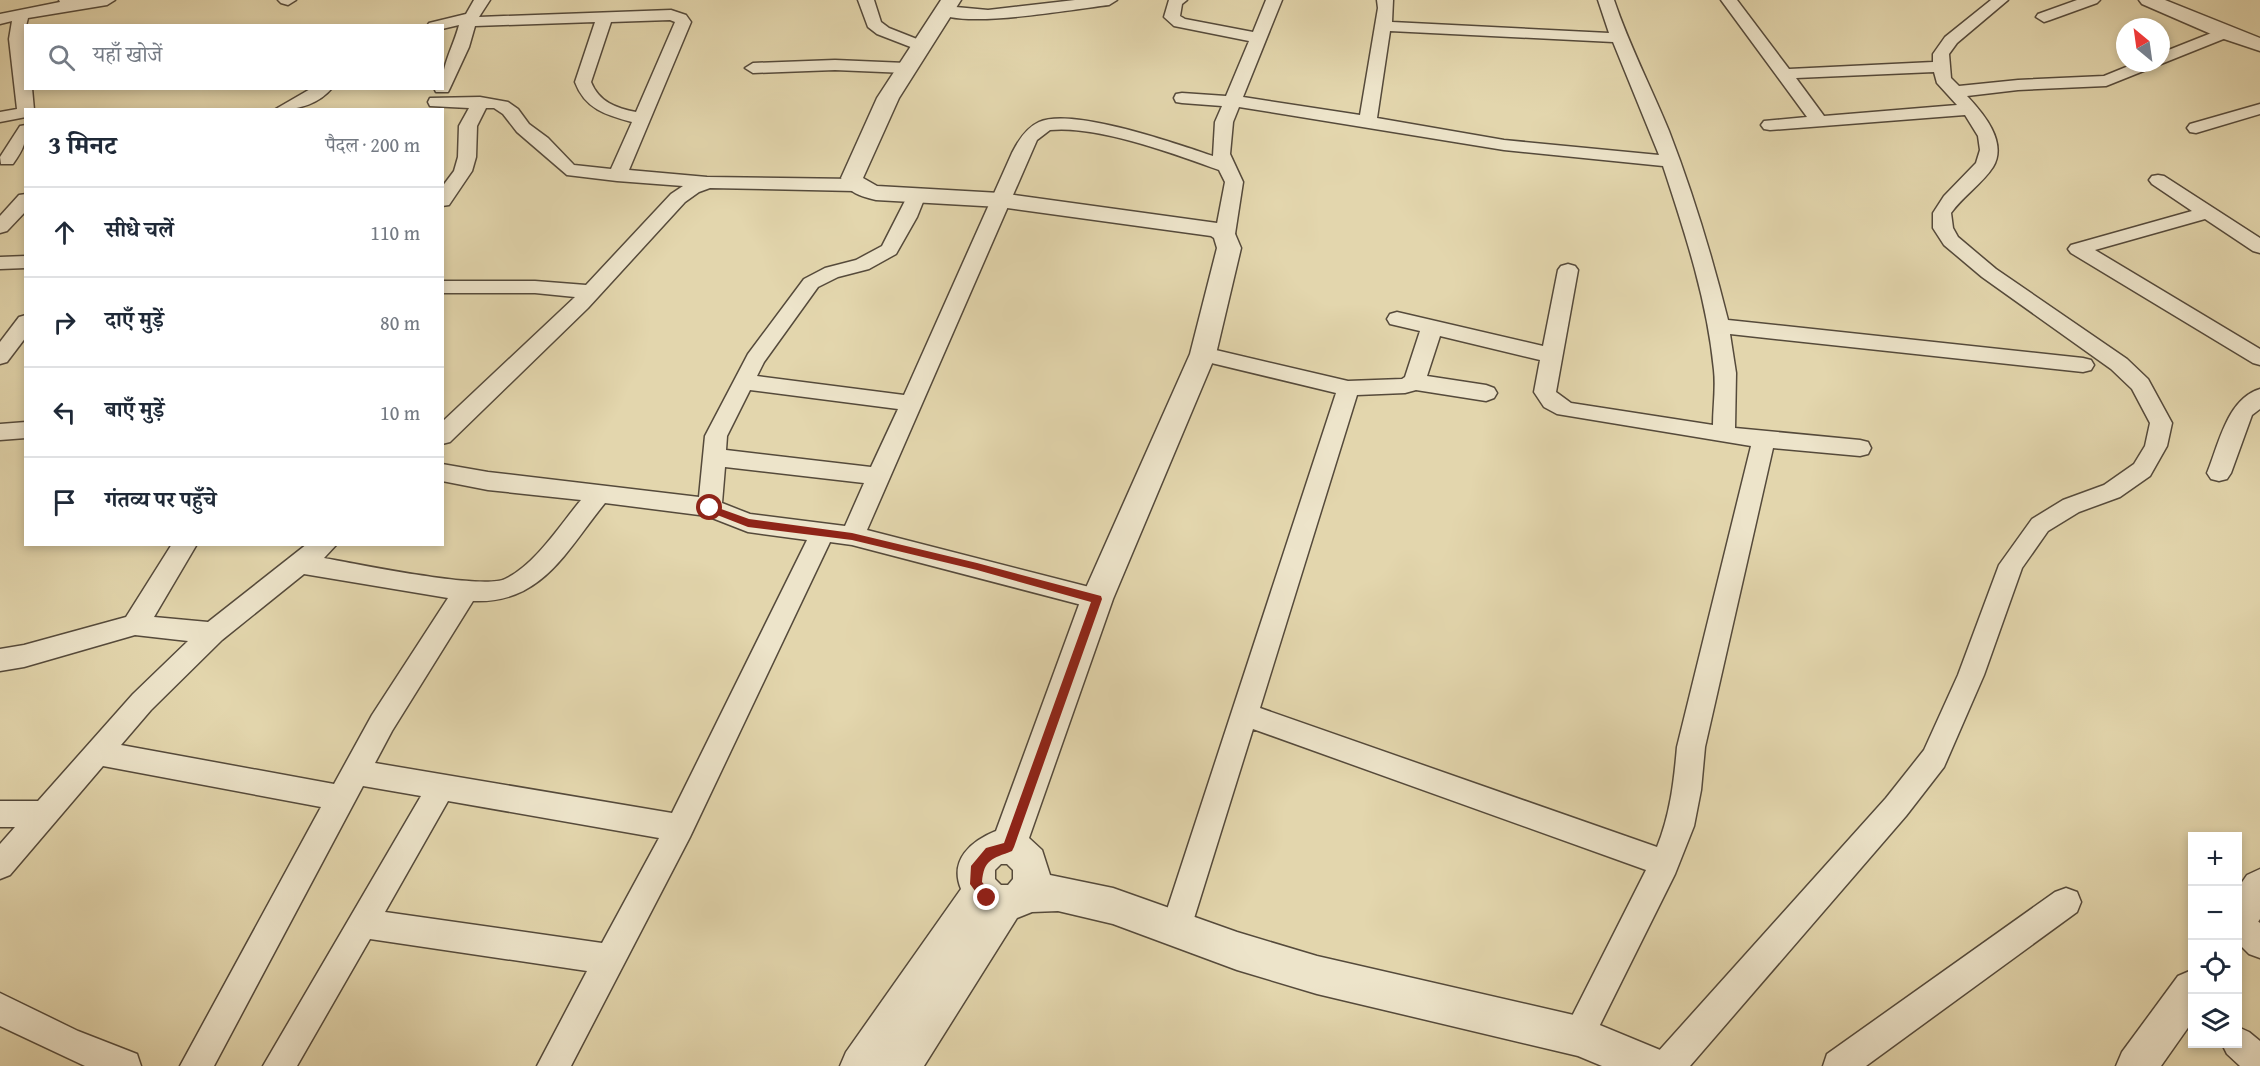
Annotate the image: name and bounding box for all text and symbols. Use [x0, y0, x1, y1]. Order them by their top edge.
north arrow [2116, 18, 2170, 72]
search box [24, 24, 444, 90]
text: यहाँ खोजें [93, 38, 162, 70]
icon: search [45, 41, 78, 74]
text: 3 मिनट [48, 125, 116, 164]
text: पैदल · 200 m [326, 130, 420, 159]
text: सीधे चलें [105, 213, 174, 245]
icon: ahead [48, 216, 81, 249]
text: 110 m [370, 218, 420, 247]
text: दाएँ मुड़ें [105, 303, 164, 335]
icon: right [48, 306, 81, 339]
text: 80 m [380, 308, 420, 337]
text: बाएँ मुड़ें [105, 393, 164, 425]
icon: left [48, 396, 81, 429]
text: 10 m [380, 398, 420, 427]
text: गंतव्य पर पहुँचे [105, 483, 216, 515]
icon: arrive [48, 486, 81, 519]
route start [696, 494, 722, 520]
map controls [2188, 832, 2242, 1048]
button: + [2188, 832, 2242, 886]
route end [973, 884, 999, 910]
button: − [2188, 886, 2242, 940]
button: locate [2188, 940, 2242, 994]
button: layers [2188, 994, 2242, 1048]

